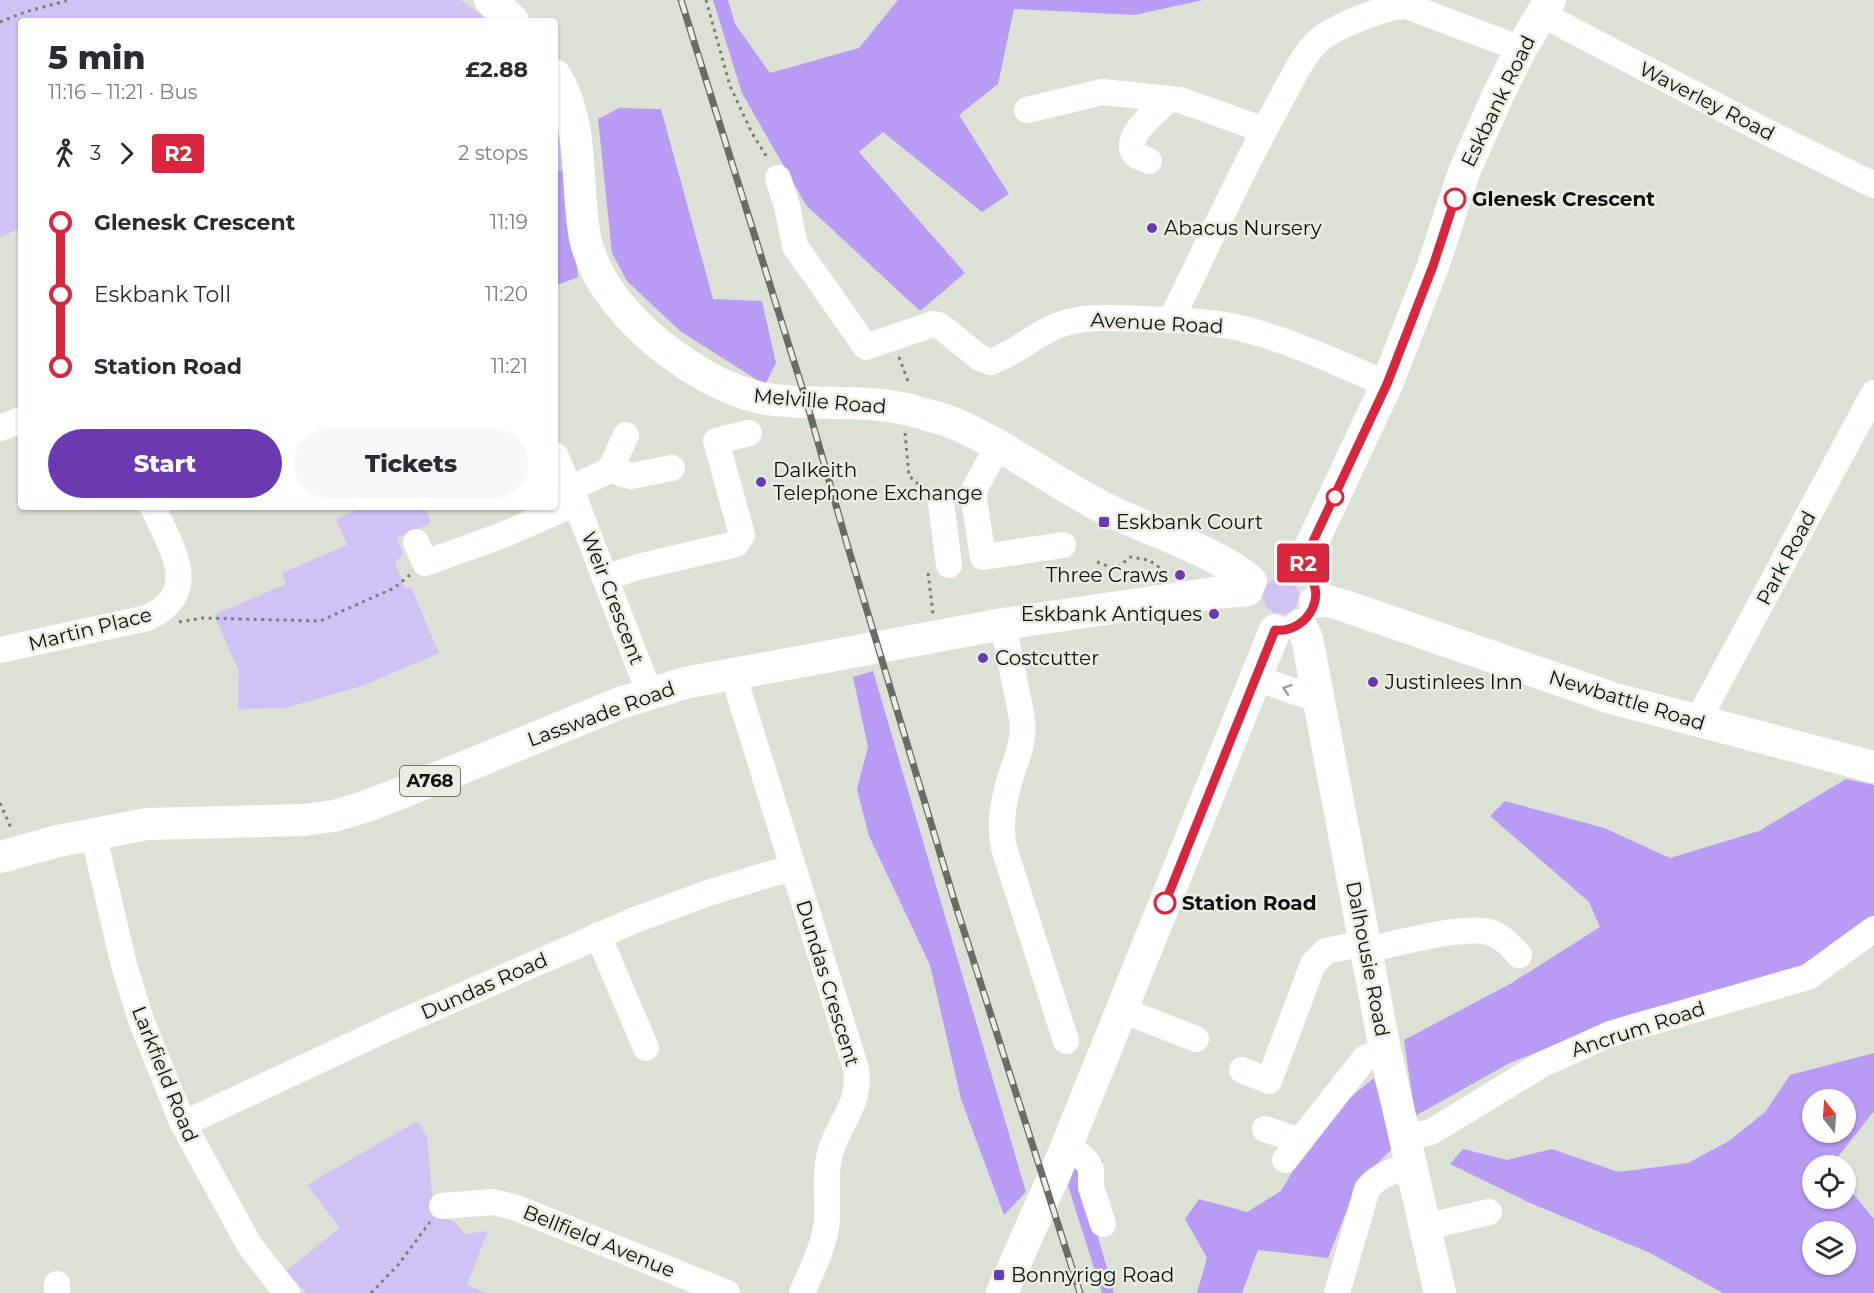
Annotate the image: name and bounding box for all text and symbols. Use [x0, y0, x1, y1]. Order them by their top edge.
street label: Eskbank Road [1456, 31, 1540, 171]
text: 5 min [48, 37, 145, 77]
text: £2.88 [465, 56, 528, 83]
street label: Waverley Road [1635, 57, 1779, 145]
text: 11:16 – 11:21 · Bus [48, 80, 198, 104]
icon: walk [48, 137, 81, 170]
icon: forward [110, 137, 143, 170]
text: 3 [90, 141, 101, 165]
text: R2 [164, 141, 192, 166]
text: 2 stops [458, 141, 528, 165]
place label: Glenesk Crescent [1472, 187, 1655, 211]
marker: Glenesk Crescent [1444, 188, 1466, 210]
text: Glenesk Crescent [94, 209, 295, 236]
text: 11:19 [490, 210, 528, 234]
place label: Abacus Nursery [1164, 216, 1322, 240]
marker: Abacus Nursery [1145, 221, 1159, 235]
text: Eskbank Toll [94, 281, 231, 308]
text: 11:20 [485, 282, 528, 306]
street label: Avenue Road [1090, 308, 1224, 338]
text: Station Road [94, 353, 242, 380]
text: 11:21 [491, 354, 528, 378]
street label: Melville Road [753, 383, 887, 419]
button: Start [48, 429, 282, 498]
button: Tickets [294, 429, 528, 498]
place label: Dalkeith Telephone Exchange [773, 458, 983, 505]
marker: Dalkeith Telephone Exchange [754, 475, 768, 489]
unlabelled marker [1326, 488, 1344, 506]
street label: Park Road [1751, 507, 1821, 609]
place label: Eskbank Court [1116, 510, 1263, 534]
marker: Eskbank Court [1097, 515, 1111, 529]
street label: Weir Crescent [577, 528, 649, 668]
line badge: R2 [1276, 544, 1330, 582]
text: R2 [1289, 551, 1317, 576]
place label: Three Craws [1046, 563, 1168, 587]
marker: Three Craws [1173, 568, 1187, 582]
street label: Martin Place [26, 602, 154, 656]
place label: Eskbank Antiques [1021, 602, 1202, 626]
marker: Eskbank Antiques [1207, 607, 1221, 621]
place label: Costcutter [995, 646, 1099, 670]
marker: Costcutter [976, 651, 990, 665]
street label: Newbattle Road [1546, 665, 1708, 735]
place label: Justinlees Inn [1384, 670, 1523, 694]
marker: Justinlees Inn [1366, 675, 1380, 689]
street label: Lasswade Road [524, 676, 678, 752]
one-way arrow [1283, 683, 1293, 696]
road number: A768 [400, 766, 460, 796]
street label: Dalhousie Road [1341, 879, 1395, 1039]
place label: Station Road [1182, 891, 1317, 915]
marker: Station Road [1154, 892, 1176, 914]
street label: Dundas Crescent [791, 897, 865, 1069]
street label: Dundas Road [417, 947, 551, 1025]
street label: Ancrum Road [1568, 996, 1708, 1062]
street label: Larkfield Road [127, 1003, 203, 1145]
north arrow [1802, 1089, 1856, 1143]
map controls [1802, 1089, 1856, 1275]
button: locate [1802, 1155, 1856, 1209]
street label: Bellfield Avenue [520, 1200, 678, 1282]
button: layers [1802, 1221, 1856, 1275]
place label: Bonnyrigg Road [1011, 1263, 1174, 1287]
marker: Bonnyrigg Road [992, 1268, 1006, 1282]

